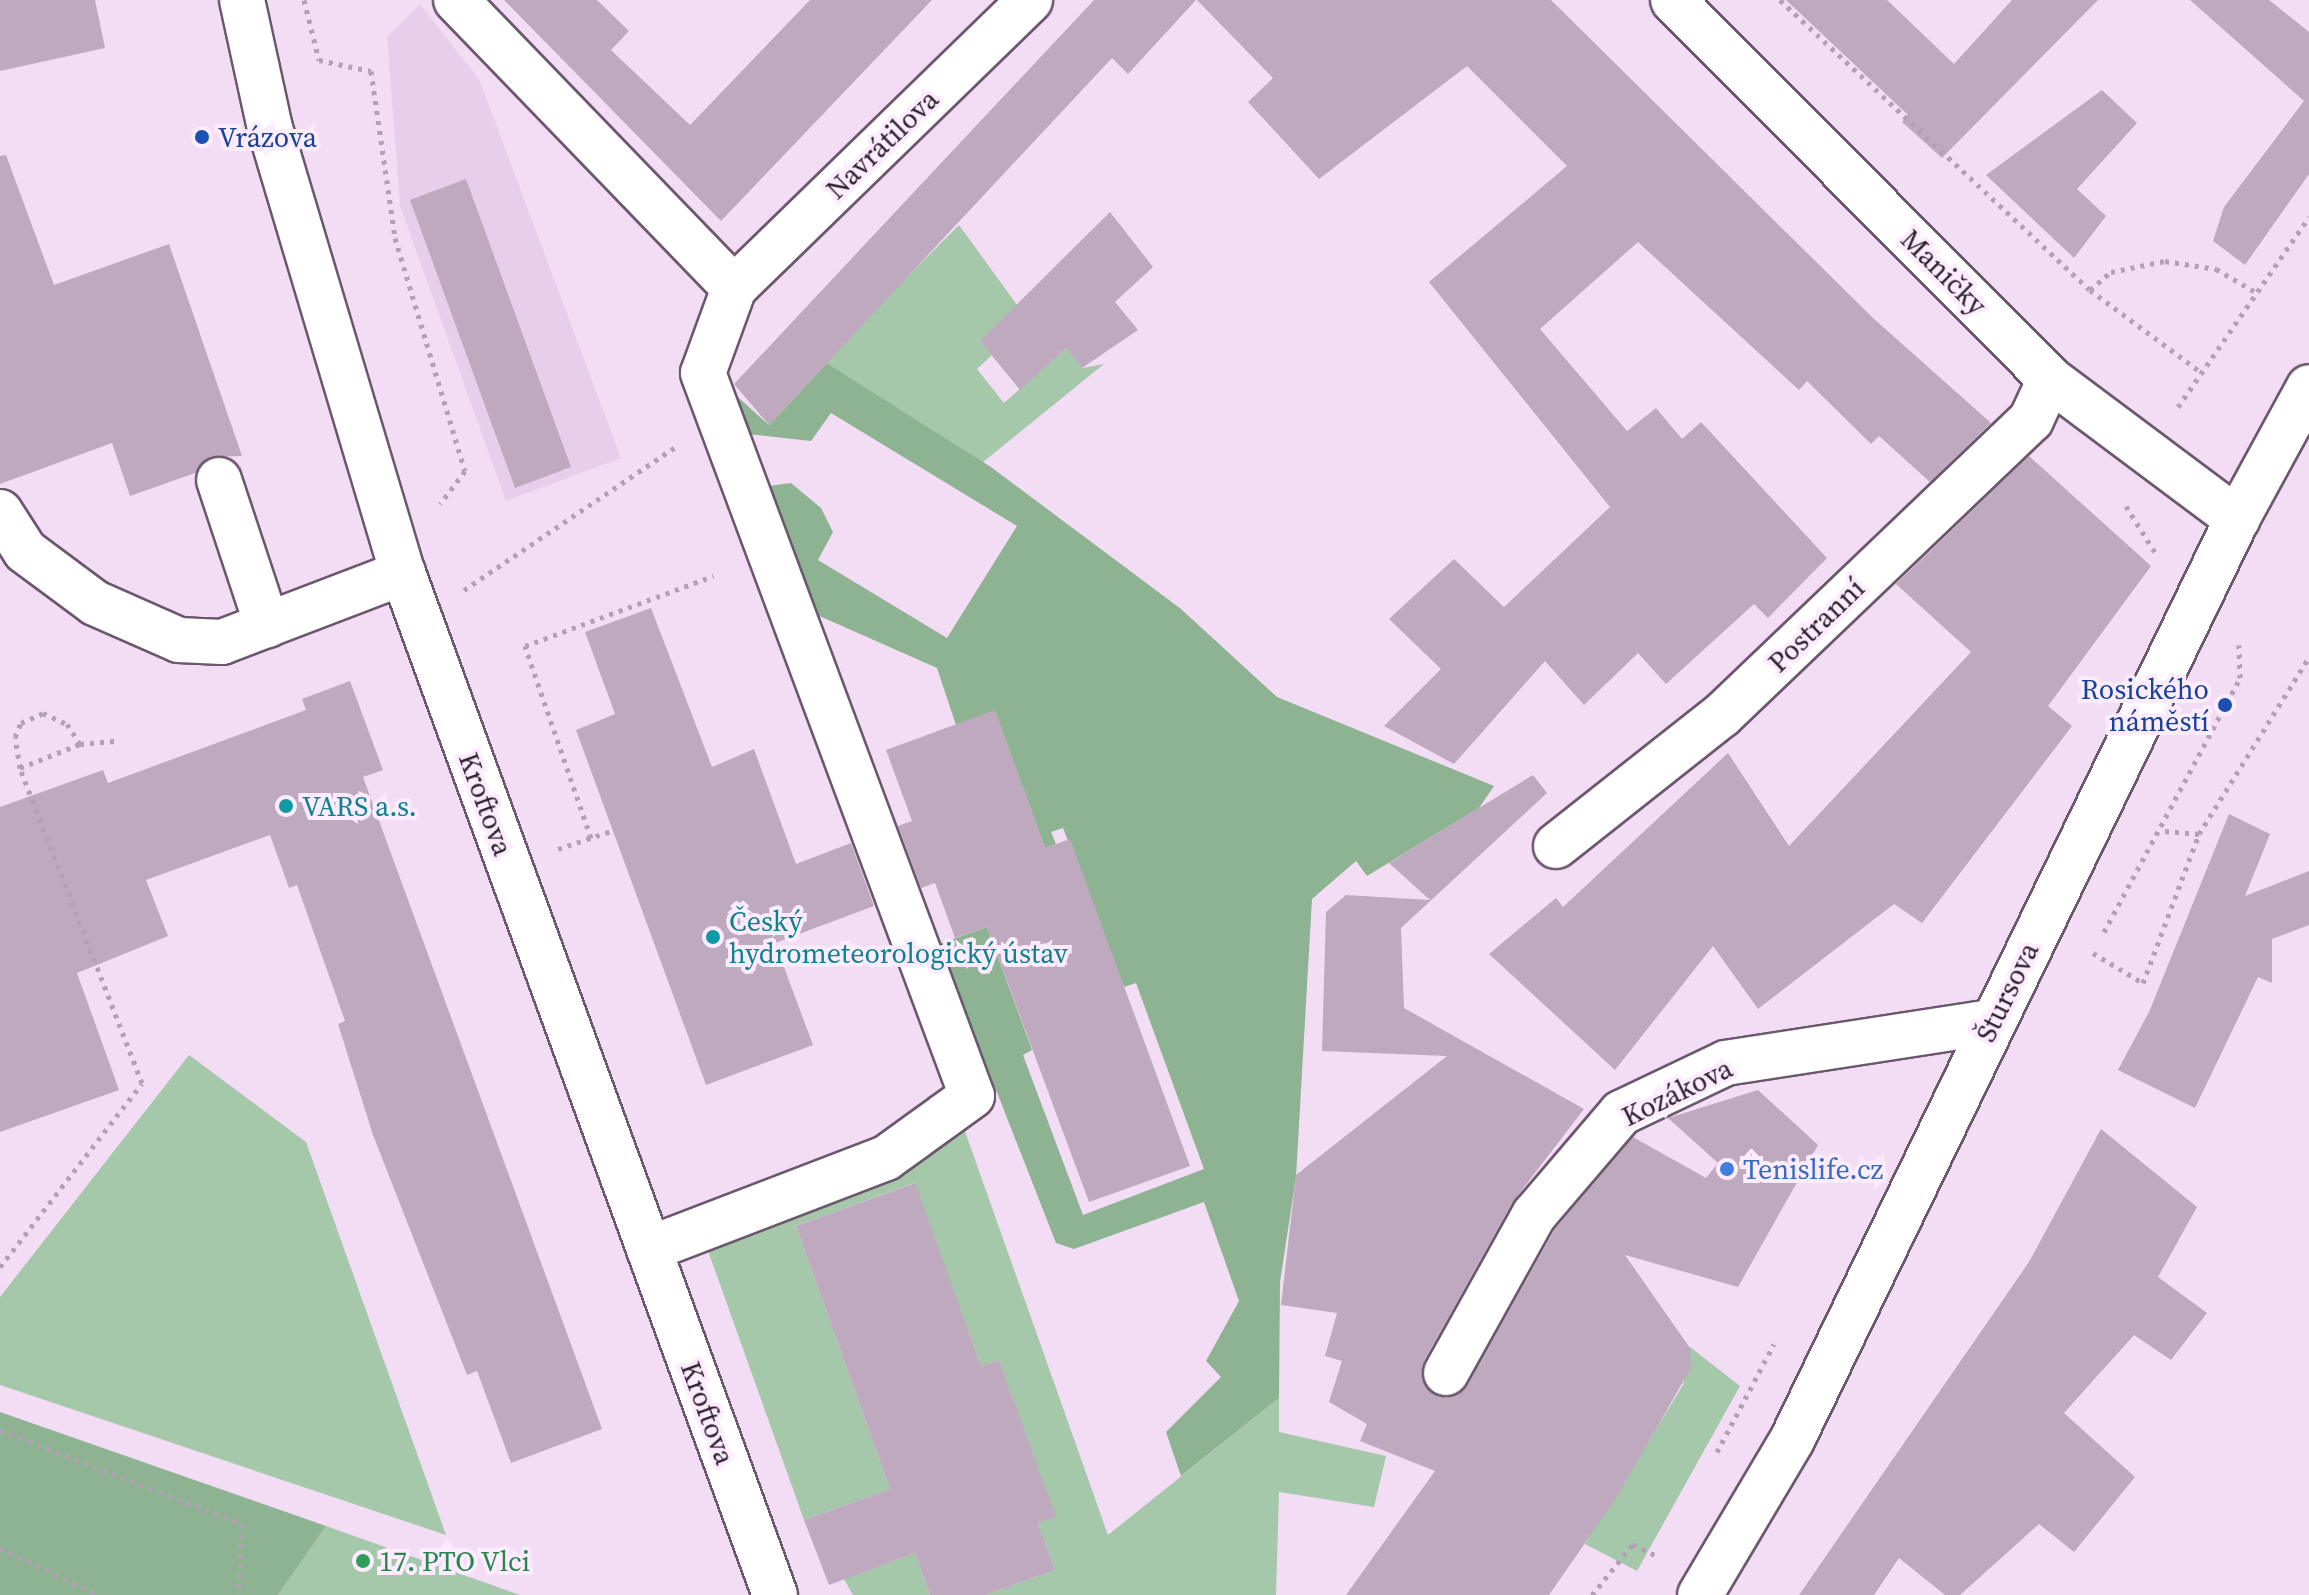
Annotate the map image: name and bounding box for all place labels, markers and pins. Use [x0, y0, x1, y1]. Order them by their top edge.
place label: Vrázova [218, 120, 317, 154]
marker: Vrázova [193, 128, 211, 146]
place label: Rosického náměstí [2081, 672, 2209, 738]
marker: Rosického náměstí [2216, 696, 2234, 714]
place label: VARS a.s. [302, 789, 417, 823]
marker: VARS a.s. [277, 797, 295, 815]
place label: Český hydrometeorologický ústav [729, 904, 1068, 970]
marker: Český hydrometeorologický ústav [704, 928, 722, 946]
place label: Tenislife.cz [1743, 1152, 1883, 1186]
marker: Tenislife.cz [1718, 1160, 1736, 1178]
place label: 17. PTO Vlci [379, 1544, 531, 1578]
marker: 17. PTO Vlci [354, 1552, 372, 1570]

